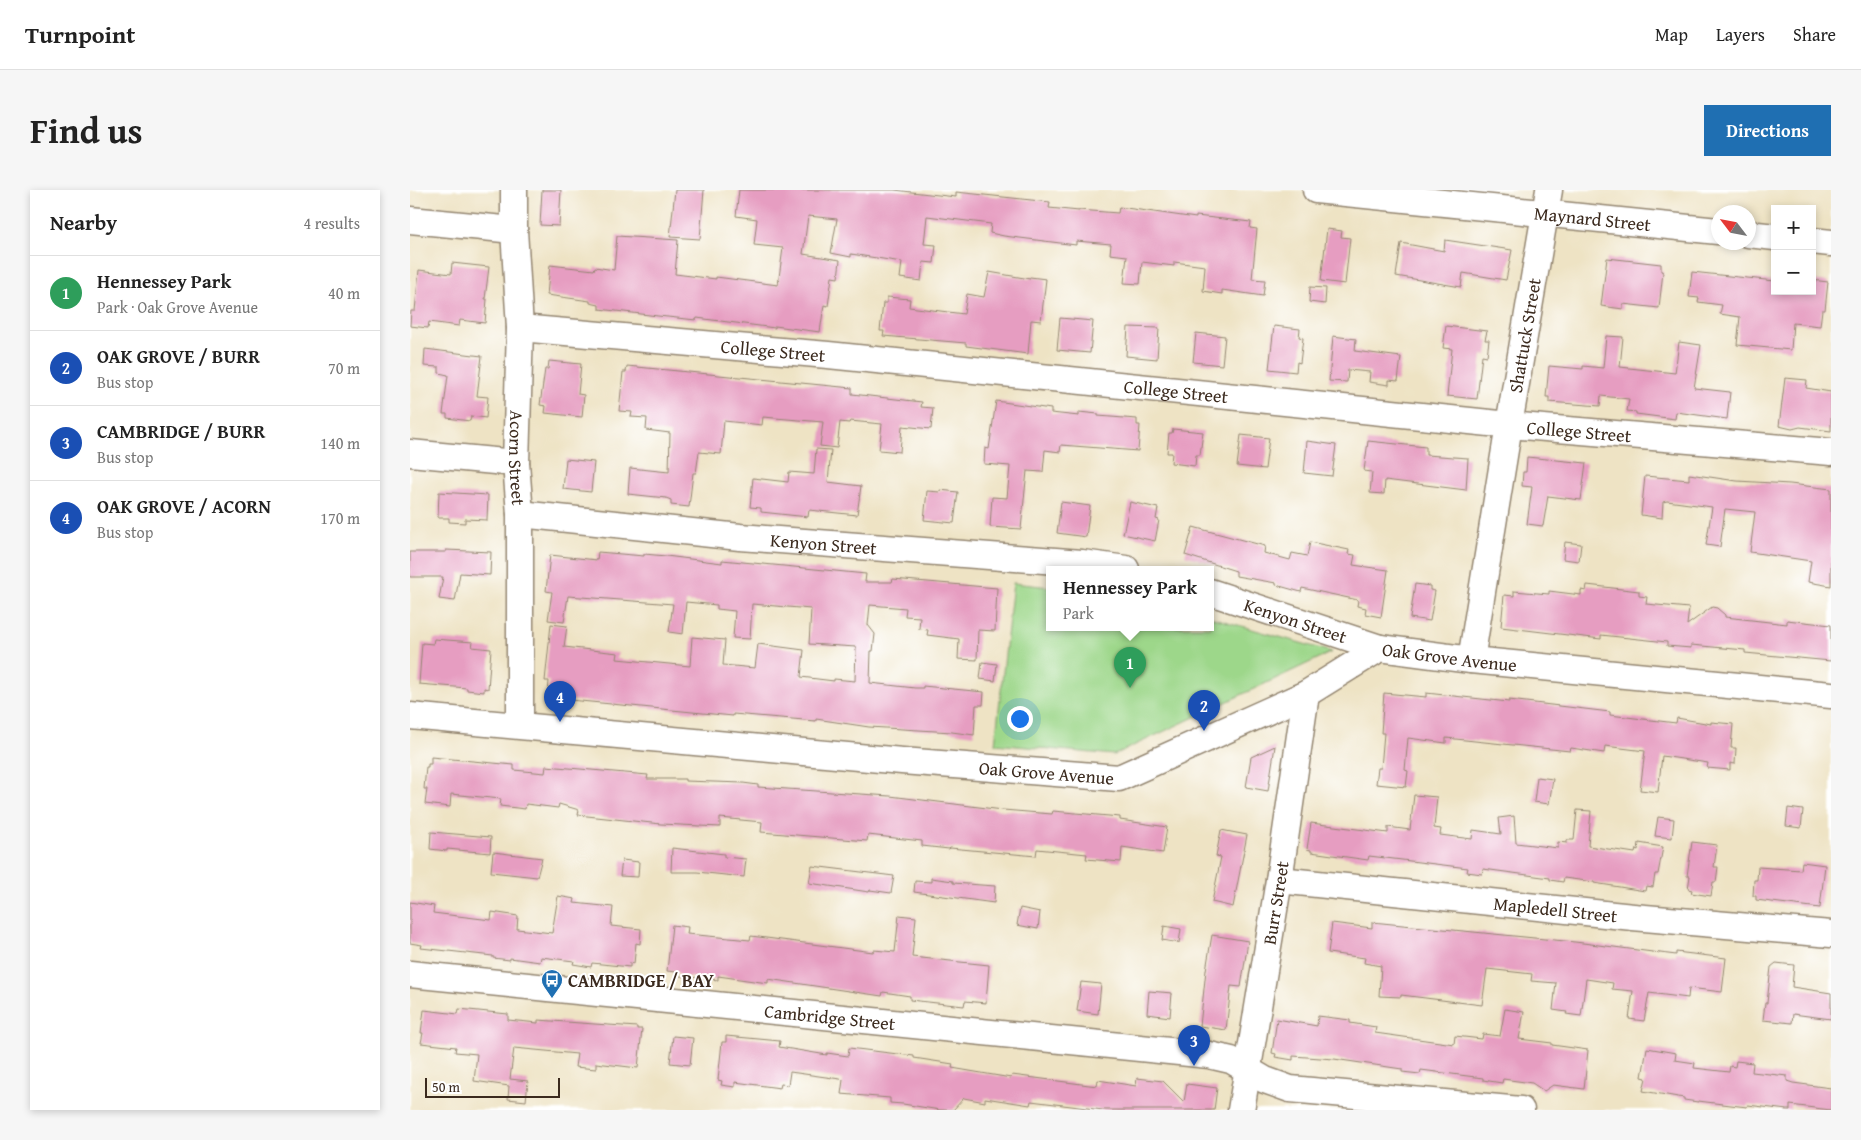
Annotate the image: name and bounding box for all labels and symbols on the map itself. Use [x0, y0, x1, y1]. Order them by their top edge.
street label: Maynard Street [1533, 199, 1653, 238]
north arrow [1711, 205, 1756, 250]
street label: Shattuck Street [1501, 275, 1547, 395]
street label: College Street [720, 332, 827, 368]
street label: College Street [1123, 372, 1230, 410]
street label: Acorn Street [502, 410, 533, 507]
street label: College Street [1526, 413, 1633, 449]
street label: Kenyon Street [769, 526, 878, 561]
street label: Kenyon Street [1241, 591, 1351, 650]
street label: Oak Grove Avenue [1381, 635, 1518, 678]
pin: 1 [1114, 647, 1146, 688]
pin: 4 [544, 681, 576, 722]
pin: 2 [1188, 690, 1220, 731]
your location [1007, 706, 1033, 732]
street label: Oak Grove Avenue [978, 754, 1115, 791]
street label: Burr Street [1255, 859, 1295, 947]
street label: Mapledell Street [1492, 889, 1619, 929]
place label: CAMBRIDGE / BAY [568, 967, 714, 994]
bus stop icon: CAMBRIDGE / BAY [540, 968, 564, 999]
street label: Cambridge Street [763, 997, 897, 1037]
pin: 3 [1178, 1025, 1210, 1066]
scale bar [425, 1075, 560, 1098]

